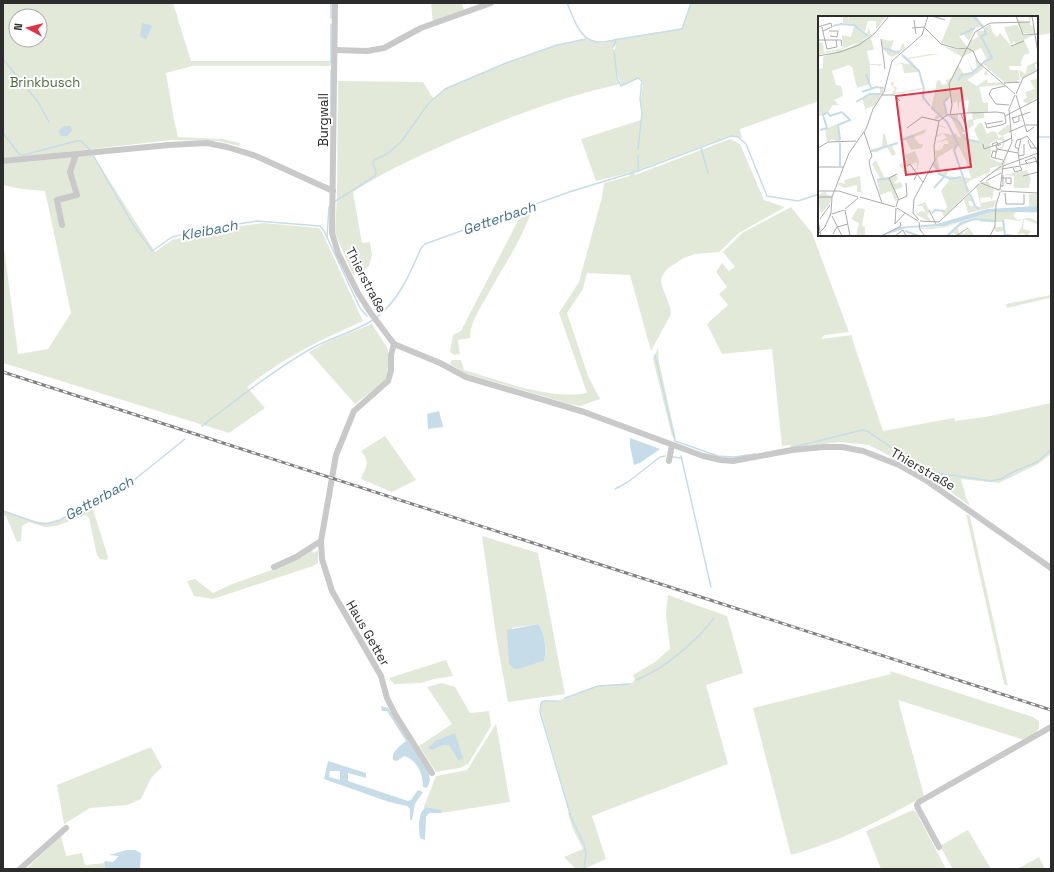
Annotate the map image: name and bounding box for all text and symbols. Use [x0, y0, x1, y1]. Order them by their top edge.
north arrow [8, 8, 48, 48]
inset map [818, 16, 1038, 236]
text: N [11, 22, 25, 31]
park label: Brinkbusch [10, 74, 80, 91]
street label: Burgwall [315, 93, 332, 147]
water label: Getterbach [460, 197, 538, 239]
water label: Kleibach [179, 216, 239, 244]
street label: Thierstraße [342, 244, 390, 316]
street label: Thierstraße [888, 444, 958, 494]
water label: Getterbach [61, 472, 137, 524]
street label: Haus Getter [342, 597, 394, 669]

